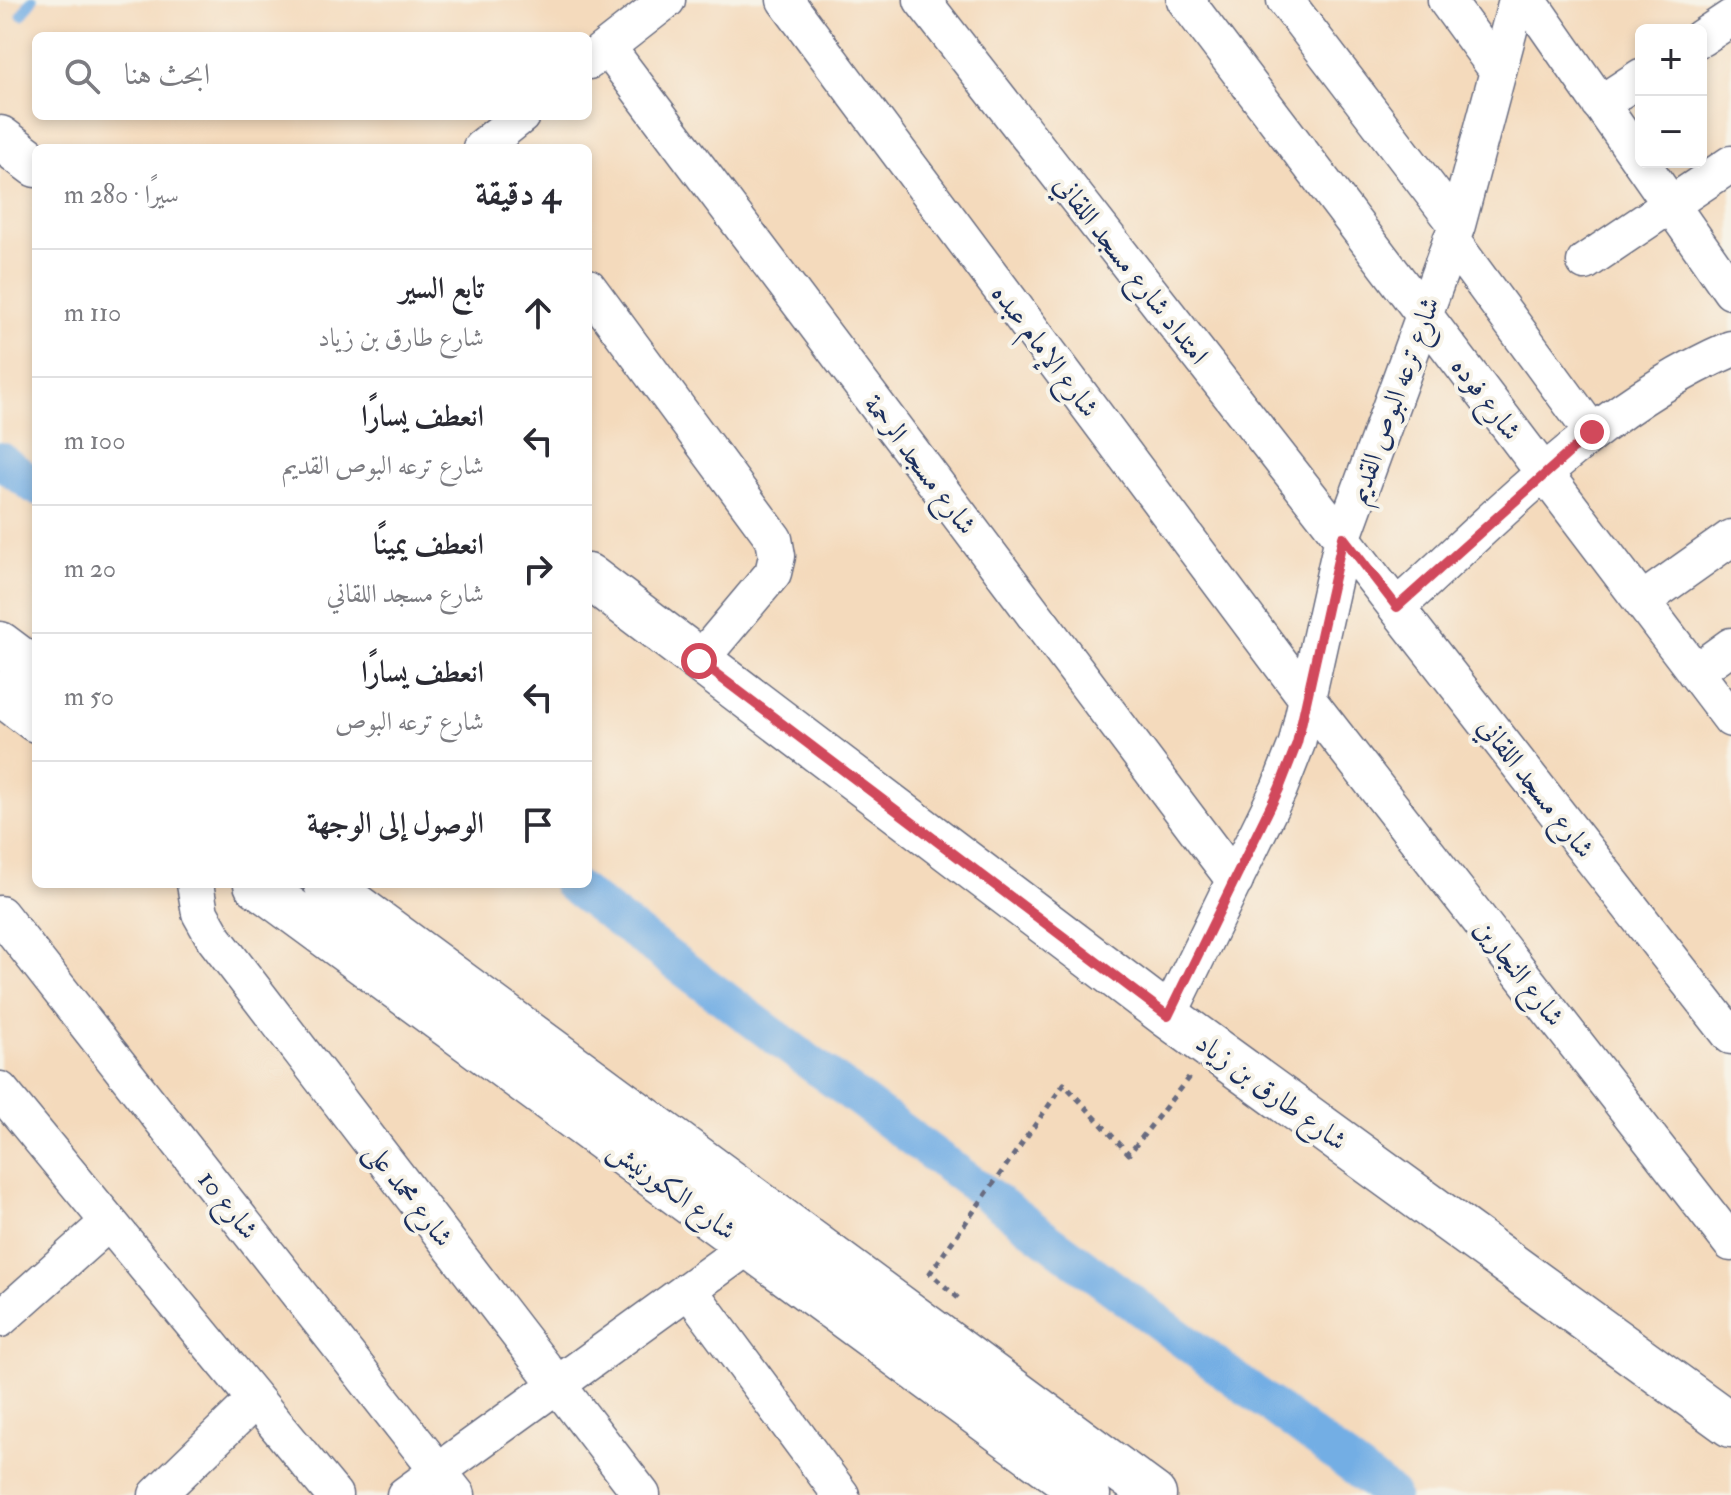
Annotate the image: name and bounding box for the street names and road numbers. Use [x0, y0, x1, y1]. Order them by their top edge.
street label: امتداد شارع مسجد اللقاني [1042, 168, 1216, 375]
street label: شارع الإمام عبده [978, 277, 1106, 428]
street label: شارع ترعه البوص القديم [1341, 292, 1454, 511]
street label: شارع فوده [1439, 350, 1528, 451]
street label: شارع مسجد الرحمة [852, 388, 984, 545]
street label: شارع مسجد اللقاني [1466, 710, 1602, 869]
street label: شارع النجارين [1462, 912, 1572, 1037]
street label: شارع طارق بن زياد [1186, 1025, 1354, 1163]
street label: شارع الكورنيش [598, 1132, 743, 1252]
street label: شارع محمد على [353, 1135, 461, 1257]
street label: شارع 10 [186, 1163, 266, 1250]

